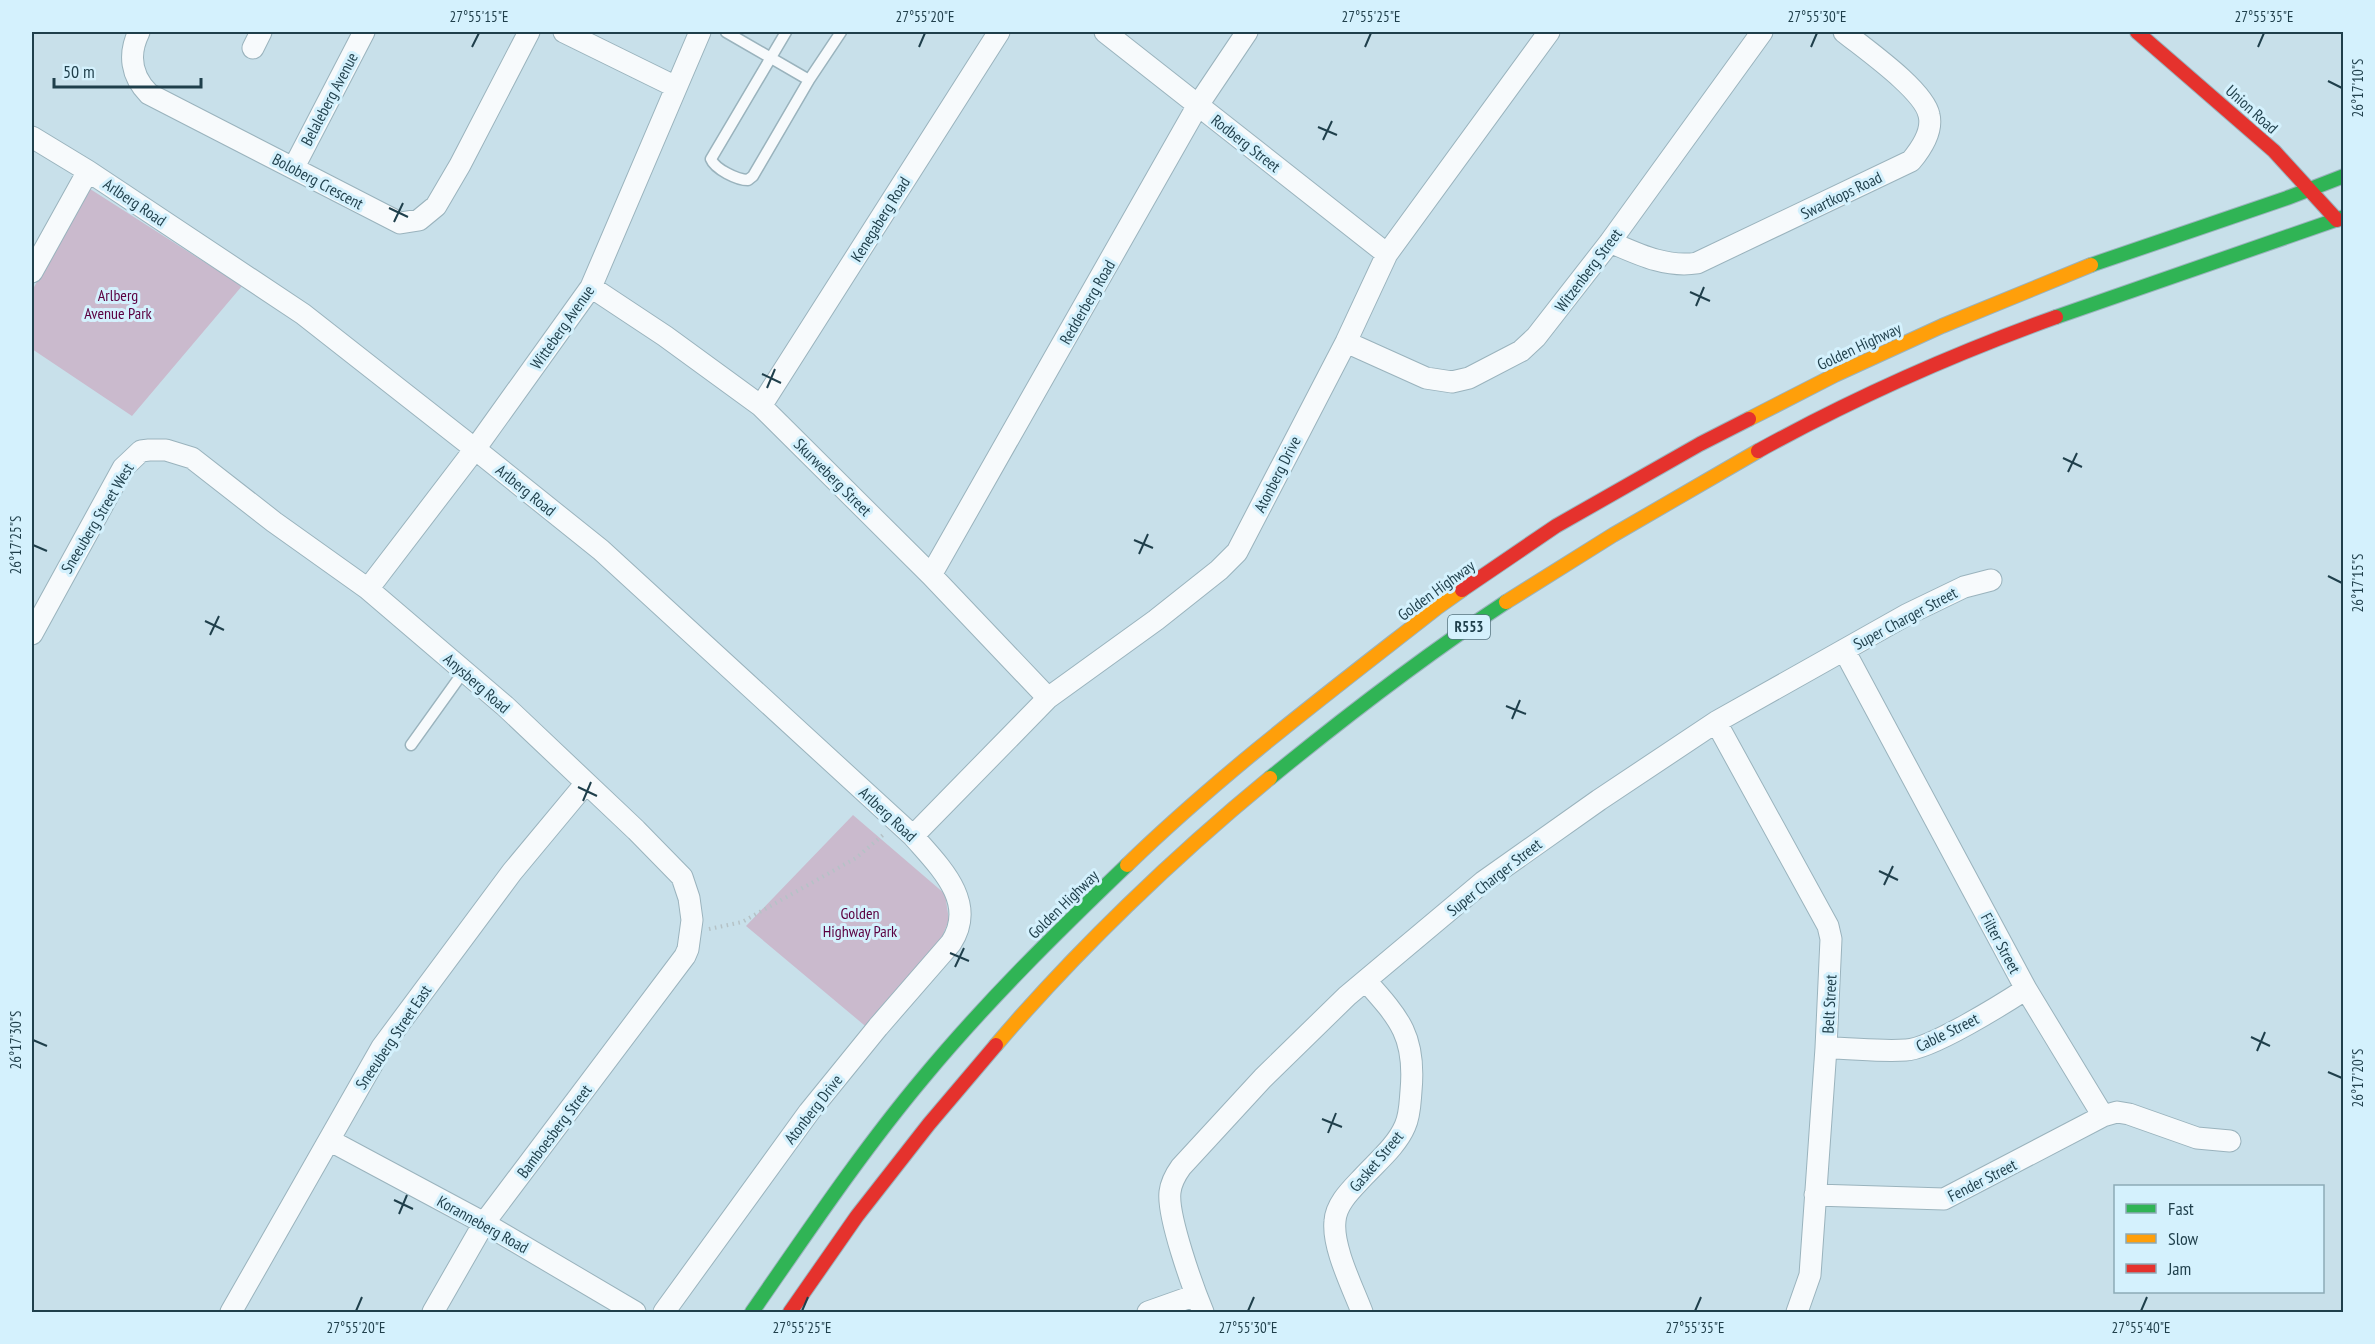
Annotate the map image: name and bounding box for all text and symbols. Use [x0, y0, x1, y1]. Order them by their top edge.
text: 27°55'15"E [449, 7, 509, 26]
text: 27°55'20"E [895, 7, 955, 26]
text: 27°55'25"E [1341, 7, 1401, 26]
text: 27°55'30"E [1787, 7, 1847, 26]
text: 27°55'35"E [2234, 7, 2294, 26]
street label: Belaleberg Avenue [296, 49, 362, 149]
scale bar [54, 51, 201, 89]
text: 26°17'10"S [2348, 58, 2367, 118]
text: 50 m [63, 60, 95, 83]
street label: Union Road [2222, 80, 2282, 138]
street label: Rodberg Street [1207, 110, 1285, 177]
street label: Boloberg Crescent [269, 149, 368, 214]
street label: Swartkops Road [1797, 167, 1885, 223]
street label: Kenegaberg Road [846, 173, 914, 265]
street label: Arlberg Road [100, 174, 170, 230]
street label: Witzenberg Street [1550, 224, 1626, 316]
street label: Redderberg Road [1055, 256, 1119, 348]
street label: Witteberg Avenue [526, 281, 598, 373]
park label: Arlberg Avenue Park [84, 285, 153, 323]
street label: Golden Highway [1814, 318, 1904, 374]
street label: Atonberg Drive [1249, 433, 1305, 515]
street label: Skurweberg Street [790, 434, 876, 520]
street label: Sneeuberg Street West [56, 459, 138, 577]
street label: Arlberg Road [492, 460, 560, 520]
text: 26°17'25"S [6, 515, 25, 575]
text: 26°17'15"S [2348, 553, 2367, 613]
street label: Golden Highway [1394, 555, 1478, 625]
street label: Super Charger Street [1850, 582, 1961, 654]
road number: R553 [1448, 615, 1490, 639]
street label: Anysberg Road [440, 649, 514, 717]
street label: Arlberg Road [855, 782, 921, 846]
street label: Super Charger Street [1443, 833, 1546, 920]
street label: Golden Highway [1024, 865, 1102, 943]
park label: Golden Highway Park [823, 903, 898, 941]
street label: Filter Street [1977, 909, 2026, 977]
street label: Belt Street [1817, 974, 1841, 1034]
street label: Sneeuberg Street East [351, 980, 436, 1093]
street label: Cable Street [1912, 1008, 1982, 1056]
text: 26°17'30"S [6, 1010, 25, 1070]
text: 26°17'20"S [2348, 1048, 2367, 1108]
street label: Atonberg Drive [780, 1070, 846, 1148]
street label: Bamboesberg Street [512, 1080, 596, 1182]
street label: Gasket Street [1345, 1126, 1408, 1195]
street label: Fender Street [1944, 1154, 2020, 1206]
legend [2114, 1185, 2324, 1293]
street label: Koranneberg Road [434, 1191, 532, 1257]
text: Fast [2168, 1197, 2194, 1220]
text: Slow [2168, 1227, 2199, 1250]
text: Jam [2167, 1257, 2191, 1280]
text: 27°55'20"E [326, 1318, 386, 1337]
text: 27°55'25"E [772, 1318, 832, 1337]
text: 27°55'30"E [1218, 1318, 1278, 1337]
text: 27°55'35"E [1665, 1318, 1725, 1337]
text: 27°55'40"E [2111, 1318, 2171, 1337]

